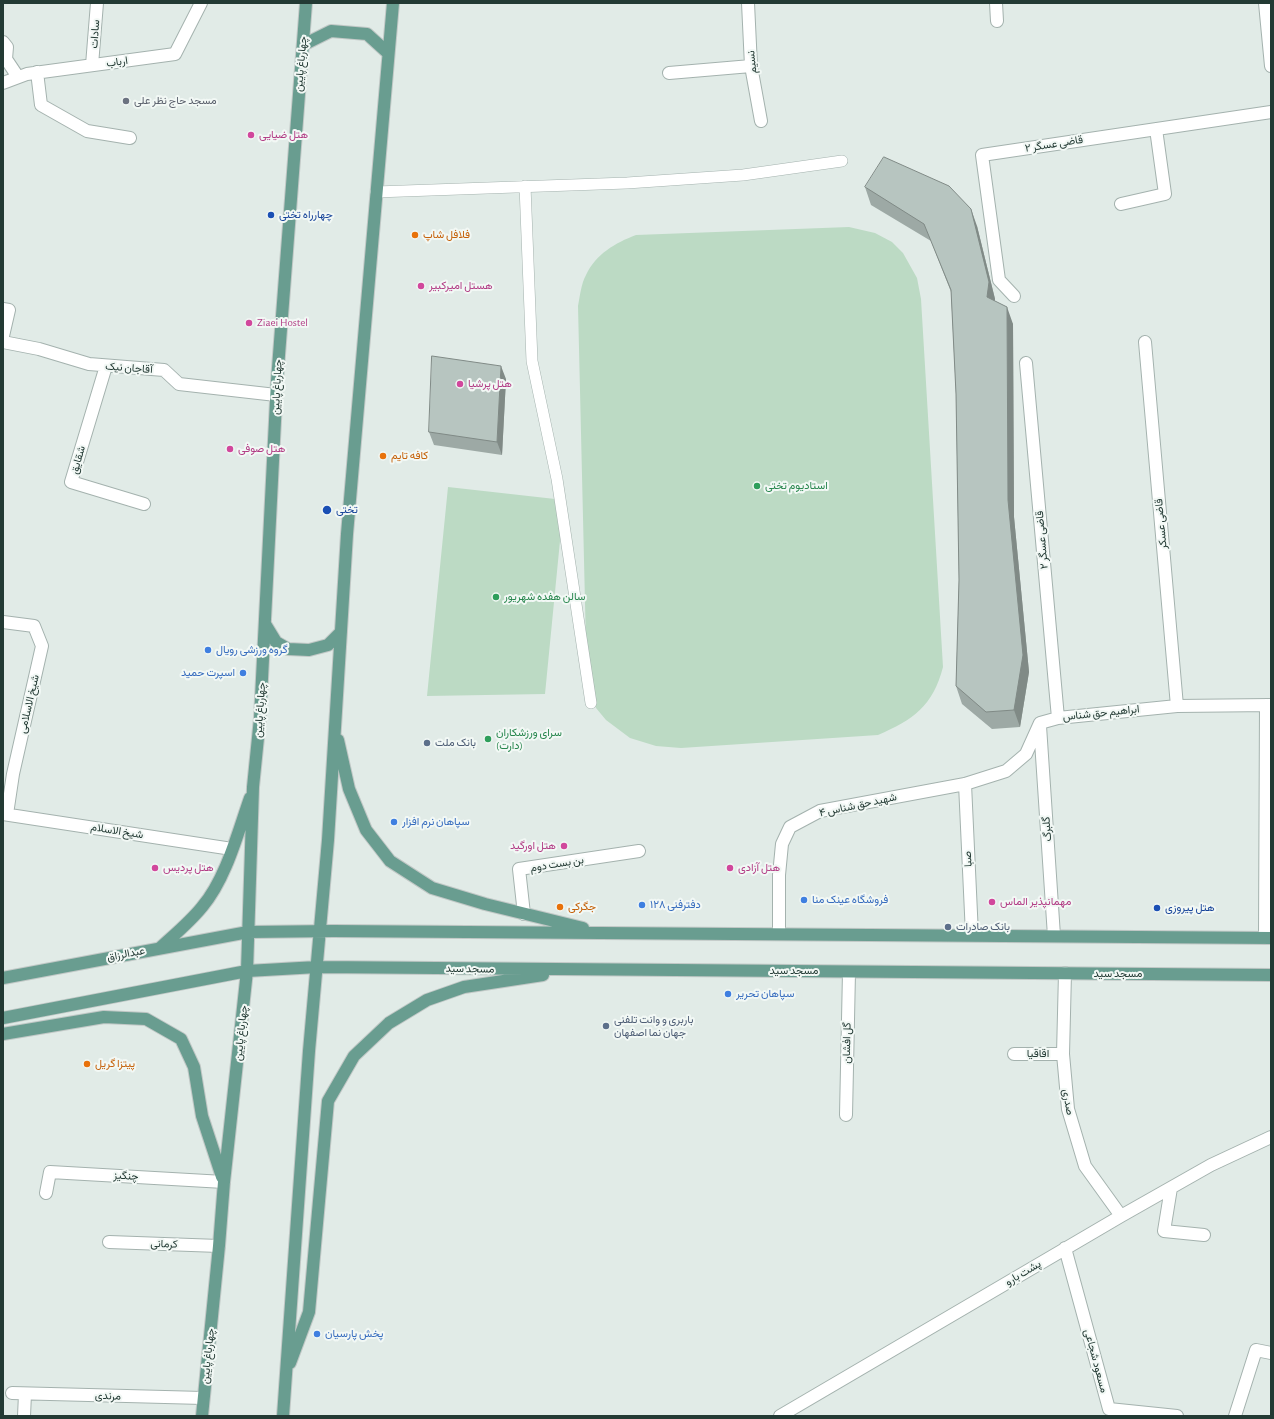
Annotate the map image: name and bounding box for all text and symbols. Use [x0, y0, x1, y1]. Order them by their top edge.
street label: سادات [87, 19, 103, 49]
street label: چهارباغ پایین [292, 36, 310, 92]
street label: نسیم [744, 50, 760, 74]
street label: ارباب [105, 54, 129, 70]
place label: مسجد حاج نظر علی [134, 94, 217, 108]
marker: مسجد حاج نظر علی [121, 96, 131, 106]
place label: هتل ضیایی [259, 128, 308, 142]
marker: هتل ضیایی [246, 130, 256, 140]
street label: قاضی عسگر ۲ [1024, 133, 1084, 155]
place label: چهارراه تختی [279, 208, 333, 222]
marker: چهارراه تختی [266, 210, 276, 220]
place label: فلافل شاپ [423, 228, 470, 242]
marker: فلافل شاپ [410, 230, 420, 240]
place label: هستل امیرکبیر [429, 279, 493, 293]
marker: هستل امیرکبیر [416, 281, 426, 291]
place label: Ziaei Hostel [257, 316, 308, 330]
marker: Ziaei Hostel [244, 318, 254, 328]
street label: چهارباغ پایین [269, 359, 285, 415]
street label: آقاجان نیک [105, 360, 153, 376]
place label: هتل پرشیا [468, 377, 512, 391]
marker: هتل پرشیا [455, 379, 465, 389]
place label: هتل صوفی [238, 442, 285, 456]
street label: شقایق [68, 444, 88, 476]
marker: هتل صوفی [225, 444, 235, 454]
place label: کافه تایم [391, 449, 428, 463]
marker: کافه تایم [378, 451, 388, 461]
place label: استادیوم تختی [765, 479, 828, 493]
marker: استادیوم تختی [752, 481, 762, 491]
street label: قاضی عسکر [1152, 498, 1170, 550]
place label: تختی [336, 503, 358, 517]
marker: تختی [321, 504, 333, 516]
street label: قاضی عسگر ۲ [1033, 510, 1051, 570]
place label: سالن هفده شهریور [504, 590, 585, 604]
marker: سالن هفده شهریور [491, 592, 501, 602]
place label: گروه ورزشی رویال [216, 643, 288, 657]
marker: گروه ورزشی رویال [203, 645, 213, 655]
place label: اسپرت حمید [181, 666, 235, 680]
marker: اسپرت حمید [238, 668, 248, 678]
street label: شیخ الاسلامی [16, 673, 42, 735]
street label: چهارباغ پایین [251, 682, 269, 738]
street label: ابراهیم حق شناس [1062, 702, 1140, 724]
place label: سرای ورزشکاران (دارت) [496, 726, 562, 752]
marker: سرای ورزشکاران (دارت) [483, 734, 493, 744]
place label: بانک ملت [435, 736, 476, 750]
marker: بانک ملت [422, 738, 432, 748]
street label: شهید حق شناس ۴ [818, 790, 898, 820]
place label: سپاهان نرم افزار [402, 815, 470, 829]
street label: گلبرگ [1040, 816, 1054, 842]
marker: سپاهان نرم افزار [389, 817, 399, 827]
street label: شیخ الاسلام [90, 820, 144, 842]
place label: هتل اورگید [510, 839, 556, 853]
marker: هتل اورگید [559, 841, 569, 851]
street label: صبا [961, 851, 975, 867]
street label: بن بست دوم [529, 853, 585, 875]
place label: هتل پردیس [163, 861, 214, 875]
place label: هتل آزادی [738, 861, 780, 875]
marker: هتل پردیس [150, 863, 160, 873]
marker: هتل آزادی [725, 863, 735, 873]
place label: فروشگاه عینک منا [812, 893, 888, 907]
marker: فروشگاه عینک منا [799, 895, 809, 905]
place label: مهمانپذیر الماس [1000, 895, 1071, 909]
marker: مهمانپذیر الماس [987, 897, 997, 907]
place label: دفترفنی ۱۲۸ [650, 898, 701, 912]
place label: جگرکی [568, 900, 596, 914]
marker: دفترفنی ۱۲۸ [637, 900, 647, 910]
place label: هتل پیروزی [1165, 901, 1215, 915]
marker: جگرکی [555, 902, 565, 912]
marker: هتل پیروزی [1152, 903, 1162, 913]
place label: بانک صادرات [956, 920, 1010, 934]
marker: بانک صادرات [943, 922, 953, 932]
street label: عبدالرزاق [106, 944, 146, 964]
street label: مسجد سید [445, 962, 495, 976]
street label: مسجد سید [770, 964, 818, 978]
street label: مسجد سید [1094, 967, 1142, 981]
place label: سپاهان تحریر [736, 987, 794, 1001]
marker: سپاهان تحریر [723, 989, 733, 999]
street label: چهارباغ پایین [232, 1005, 250, 1061]
place label: باربری و وانت تلفنی جهان نما اصفهان [614, 1013, 693, 1039]
marker: باربری و وانت تلفنی جهان نما اصفهان [601, 1021, 611, 1031]
street label: گل افشان [840, 1022, 854, 1064]
street label: اقاقیا [1027, 1047, 1049, 1061]
place label: پیتزا گریل [95, 1057, 135, 1071]
marker: پیتزا گریل [82, 1059, 92, 1069]
street label: صدری [1059, 1088, 1077, 1116]
street label: چنگیز [113, 1169, 139, 1183]
street label: کرمانی [150, 1237, 178, 1251]
street label: پشت بارو [1003, 1257, 1043, 1289]
place label: پخش پارسیان [325, 1327, 384, 1341]
street label: چهارباغ پایین [199, 1328, 217, 1384]
street label: مسعود شجاعی [1081, 1328, 1111, 1394]
marker: پخش پارسیان [312, 1329, 322, 1339]
street label: مرندی [95, 1389, 121, 1403]

